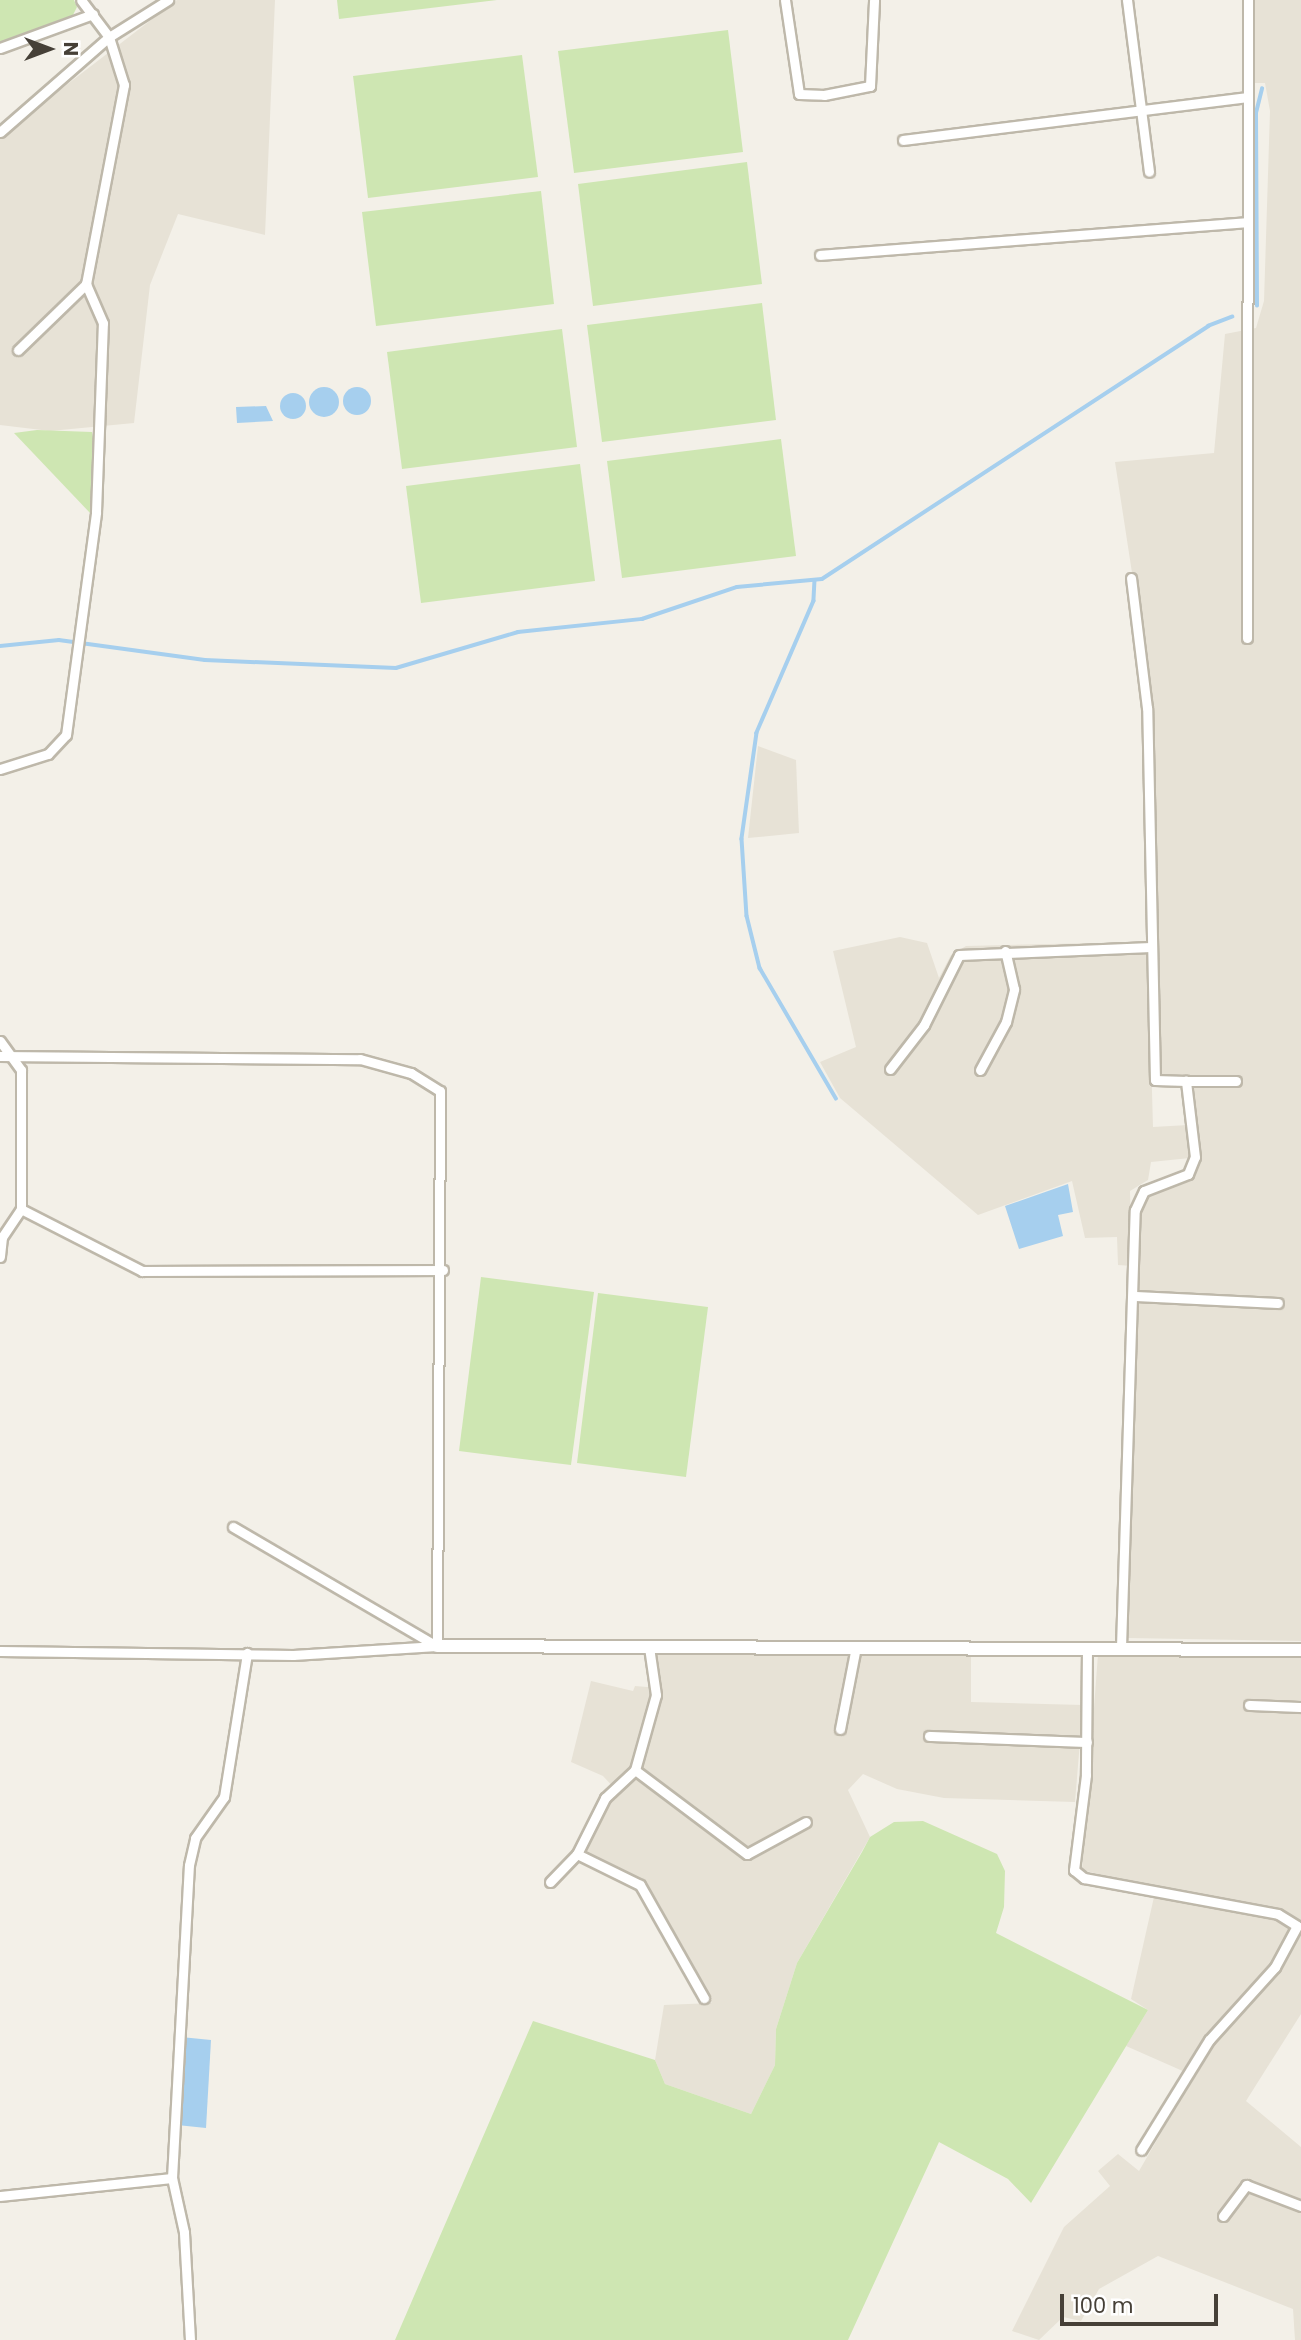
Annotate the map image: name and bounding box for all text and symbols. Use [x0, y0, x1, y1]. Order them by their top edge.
north arrow [14, 14, 84, 84]
text: N [57, 42, 84, 56]
scale bar [1063, 2280, 1220, 2324]
text: 100 m [1073, 2291, 1133, 2320]

